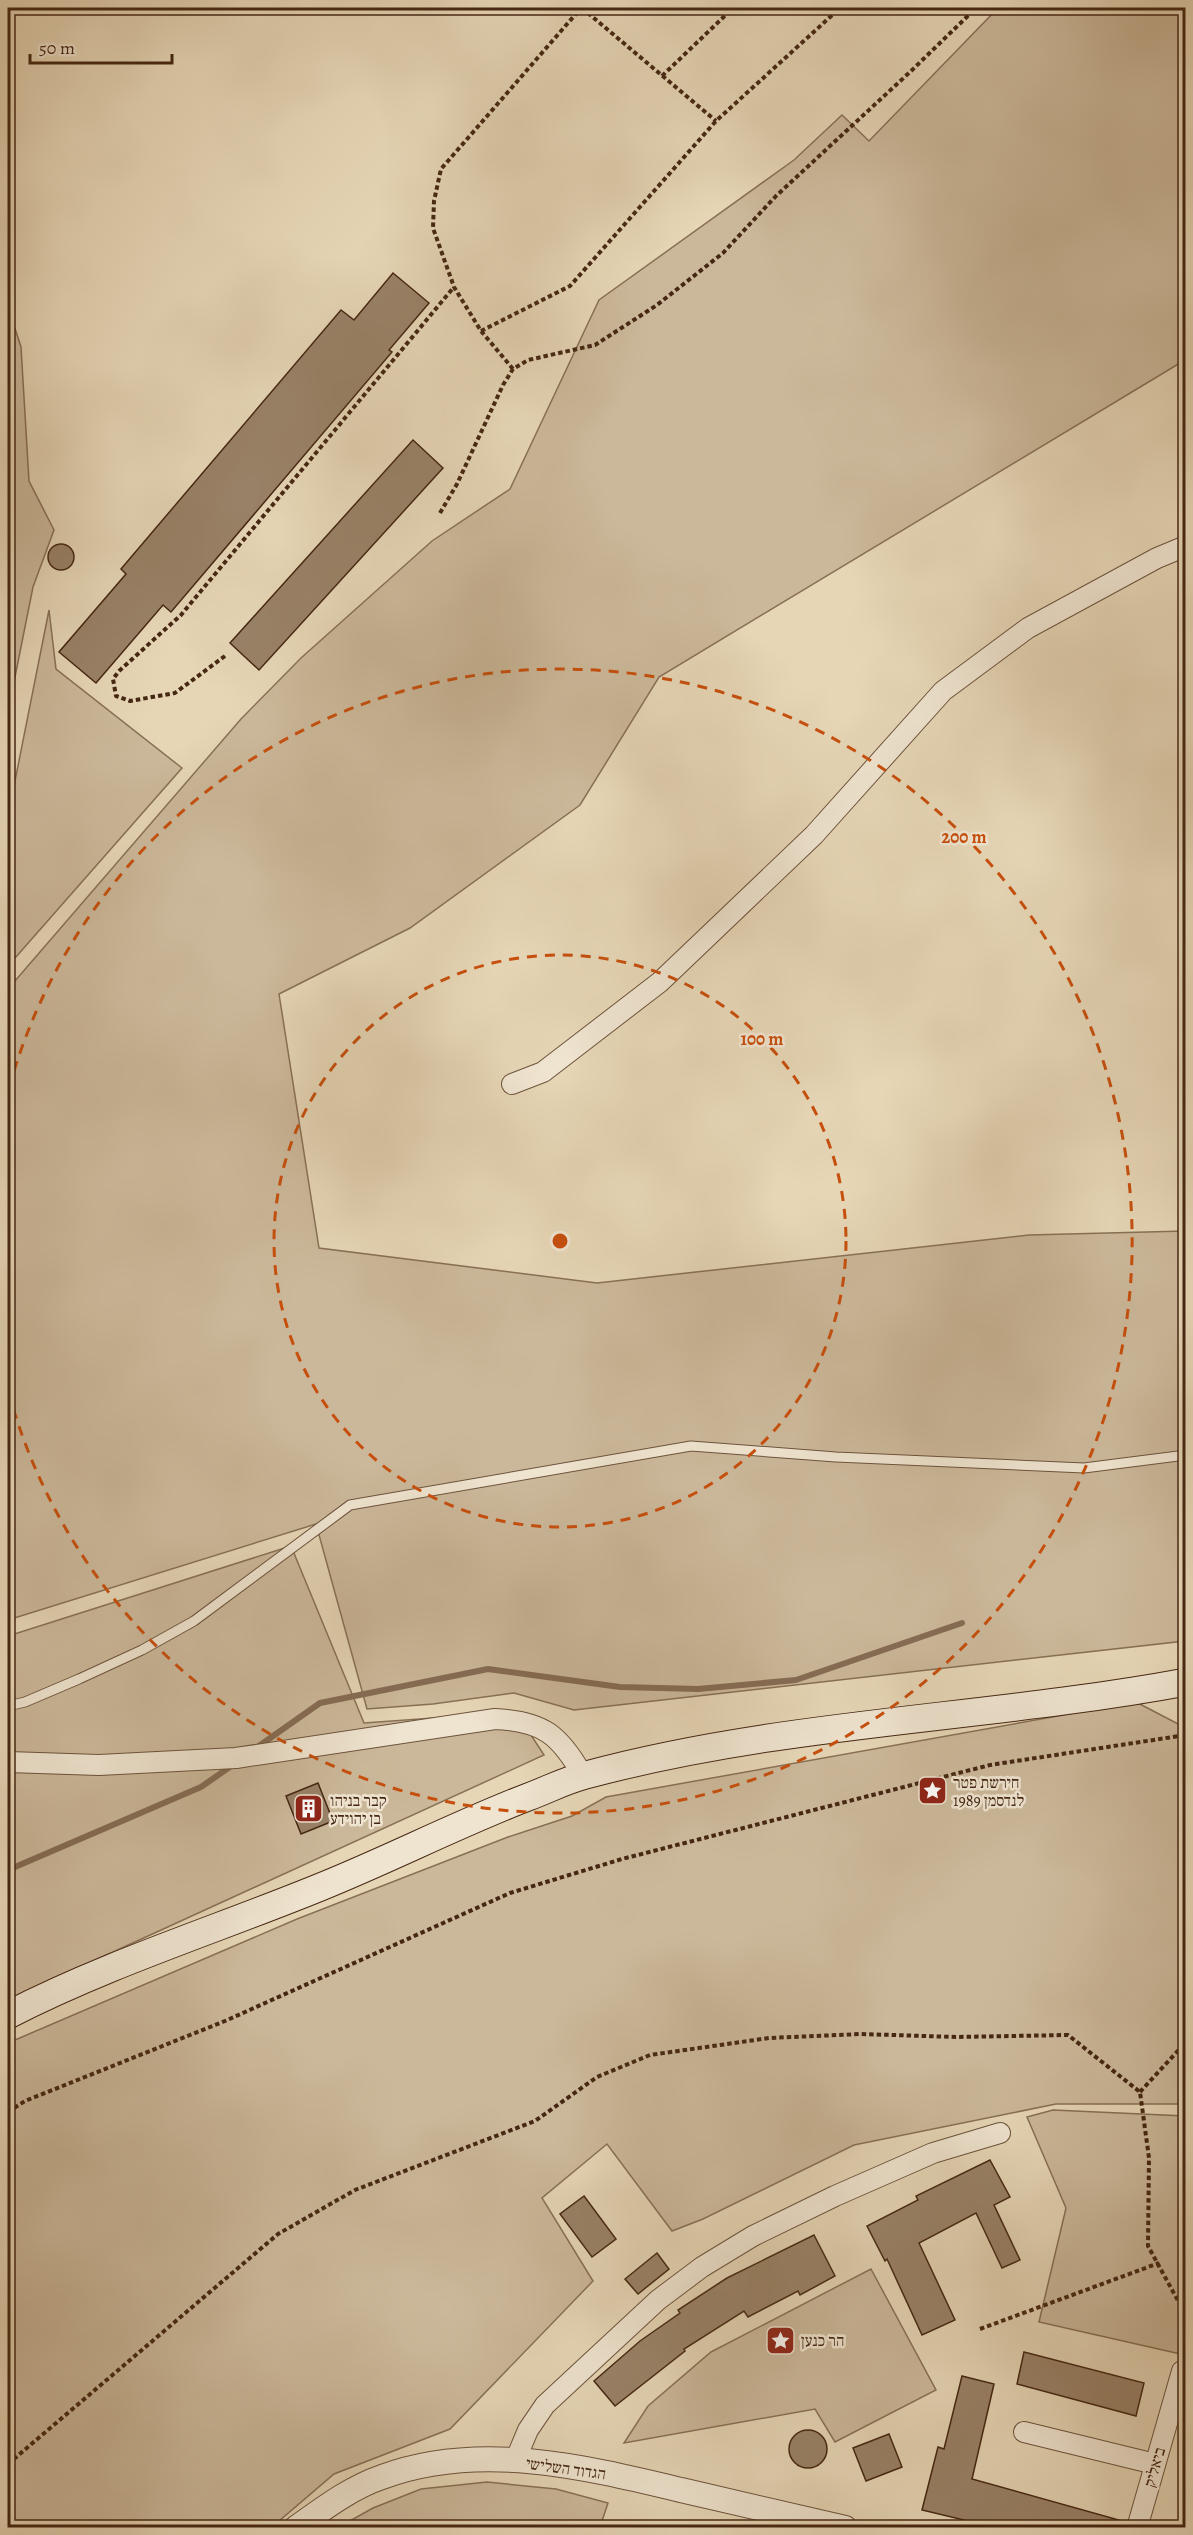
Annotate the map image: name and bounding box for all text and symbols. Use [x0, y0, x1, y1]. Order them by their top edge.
scale bar [30, 27, 172, 65]
text: 50 m [39, 36, 75, 60]
text: 200 m [941, 825, 987, 849]
text: 100 m [741, 1027, 783, 1051]
centre of rings [550, 1231, 570, 1251]
place label: חירשת פטר לנדסמן 1989 [953, 1772, 1024, 1812]
place icon: חירשת פטר לנדסמן 1989 [916, 1775, 948, 1807]
place label: קבר בניהו בן יהוידע [330, 1790, 387, 1830]
building icon: קבר בניהו בן יהוידע [293, 1793, 325, 1825]
place icon: הר כנען [764, 2324, 796, 2356]
place label: הר כנען [801, 2330, 845, 2352]
street label: ביאליק [1139, 2444, 1171, 2490]
street label: הגדוד השלישי [524, 2452, 607, 2485]

